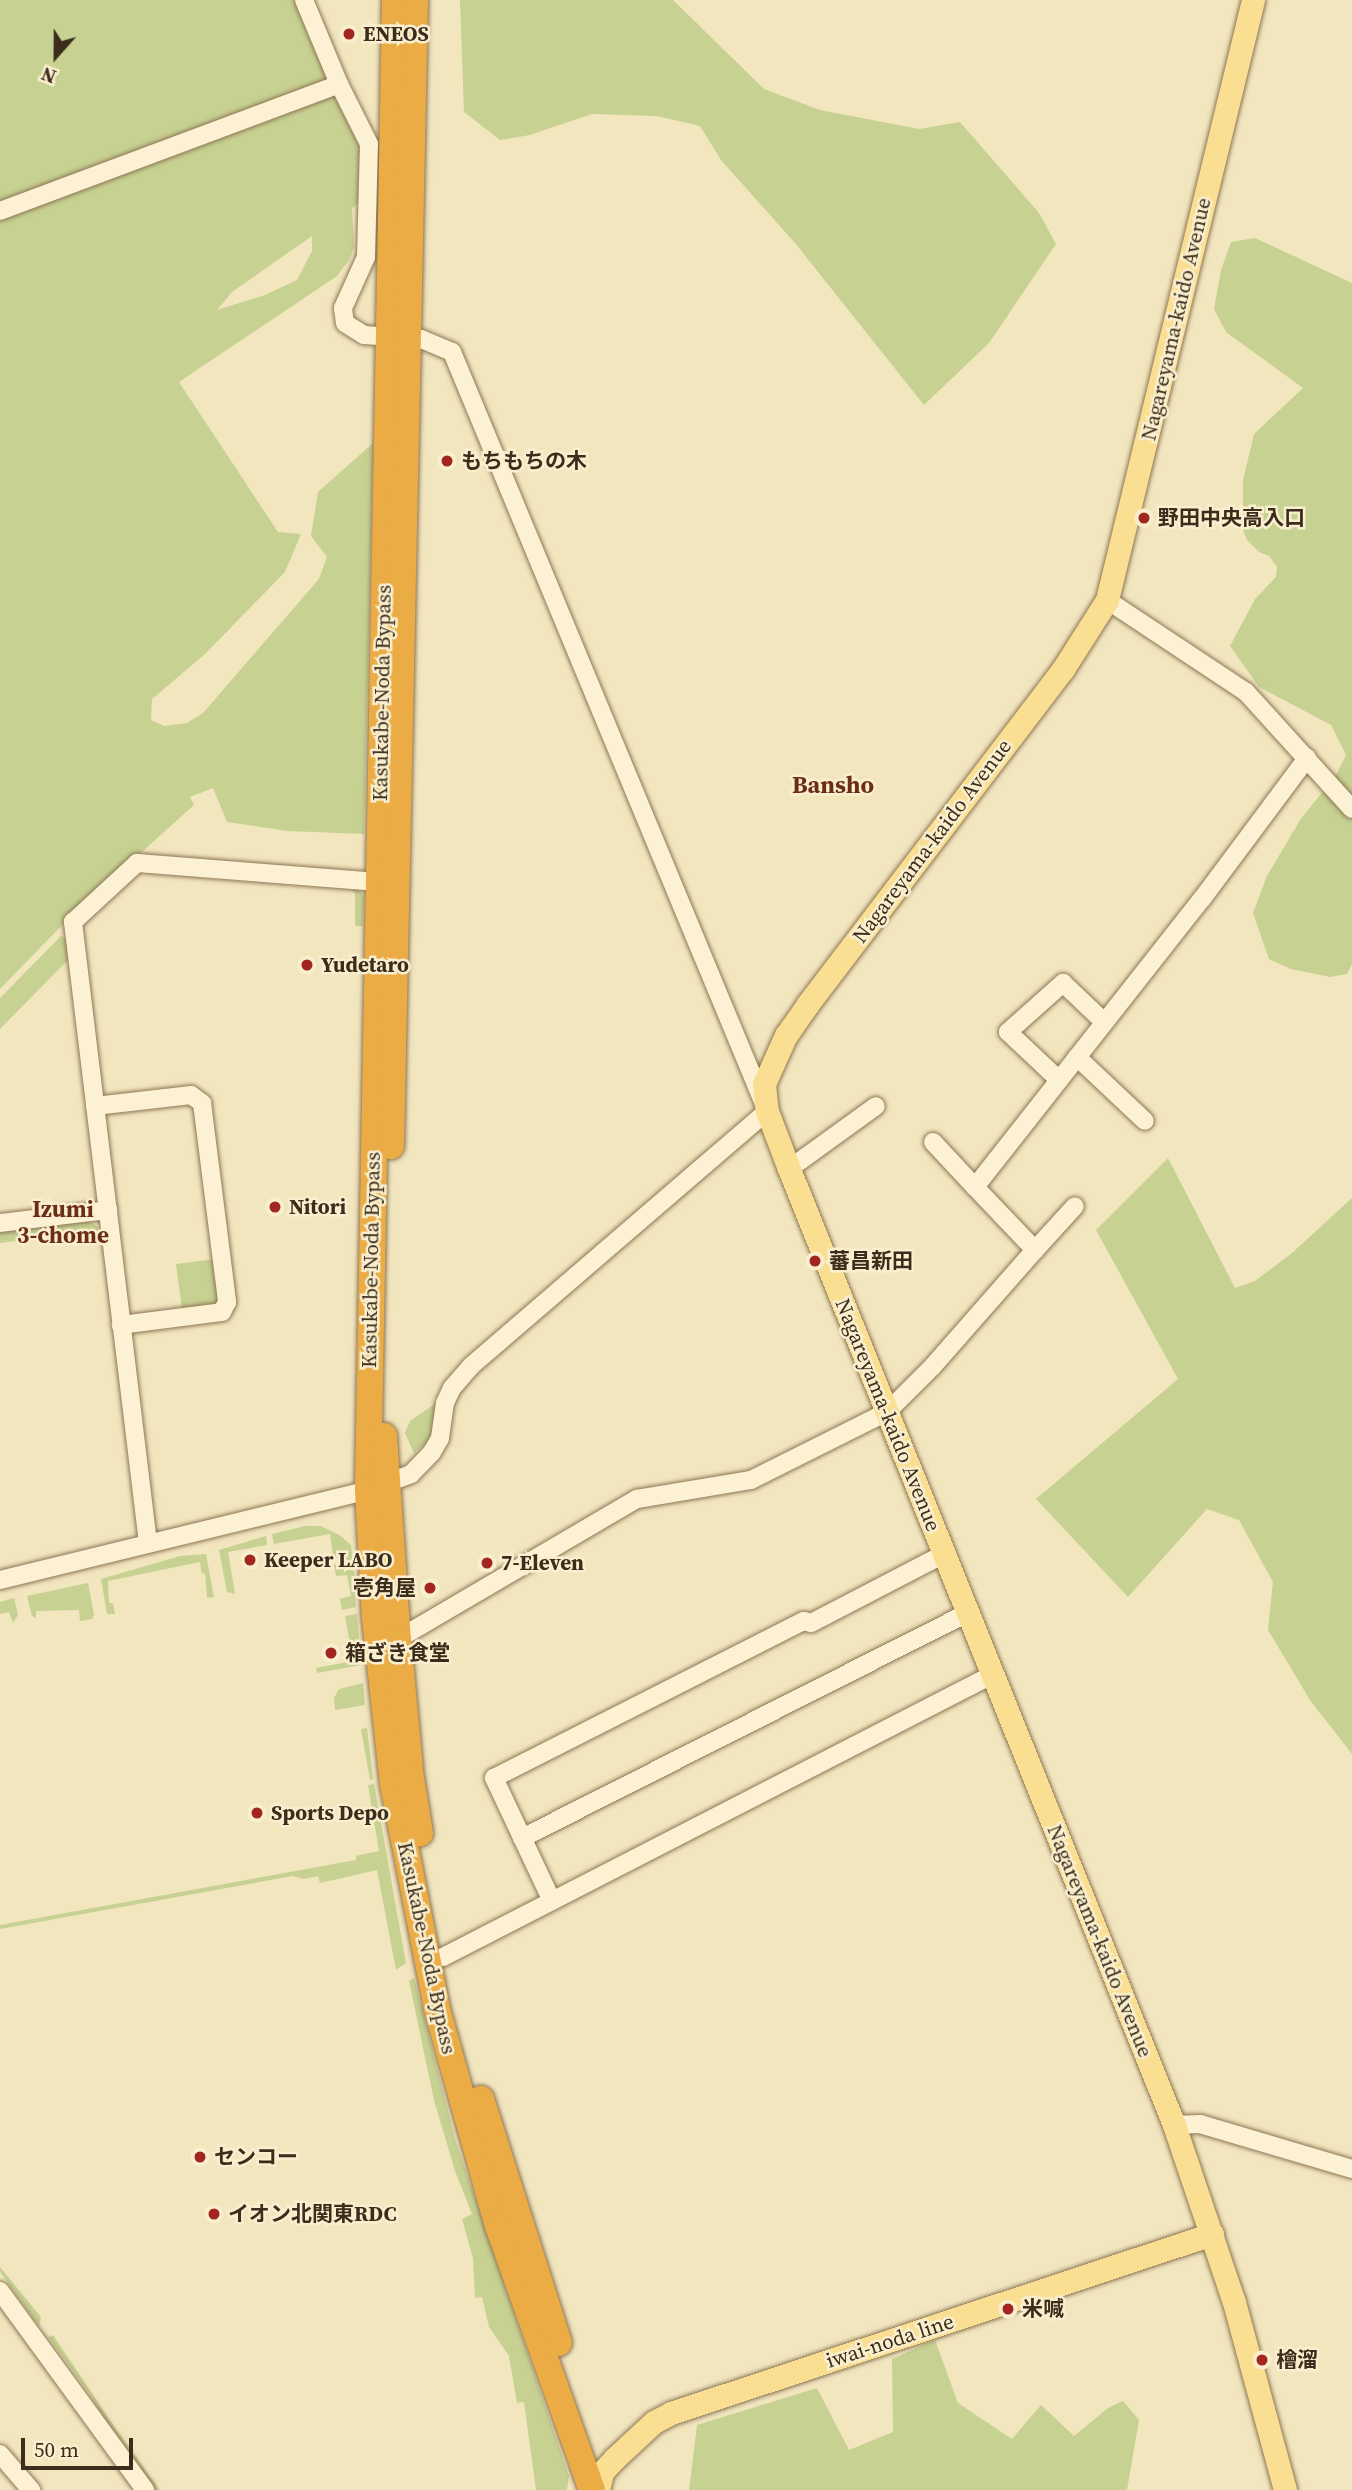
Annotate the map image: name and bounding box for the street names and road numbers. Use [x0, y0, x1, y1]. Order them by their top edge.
street label: Nagareyama-kaido Avenue [1136, 195, 1216, 443]
street label: Kasukabe-Noda Bypass [368, 585, 396, 801]
street label: Nagareyama-kaido Avenue [847, 734, 1017, 948]
street label: Kasukabe-Noda Bypass [357, 1152, 385, 1368]
street label: Nagareyama-kaido Avenue [830, 1295, 946, 1535]
street label: Nagareyama-kaido Avenue [1042, 1821, 1158, 2061]
street label: Kasukabe-Noda Bypass [392, 1840, 462, 2056]
street label: iwai-noda line [823, 2309, 957, 2373]

